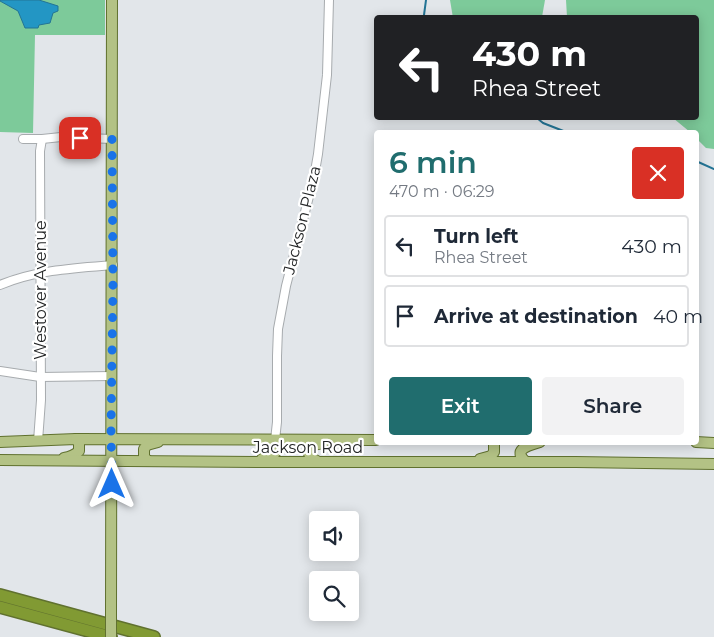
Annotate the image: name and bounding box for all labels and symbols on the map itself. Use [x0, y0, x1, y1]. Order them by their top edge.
pin [59, 117, 101, 159]
street label: Jackson Plaza [279, 164, 325, 277]
street label: Westover Avenue [31, 220, 50, 360]
street label: Jackson Road [252, 438, 363, 457]
position arrow [85, 457, 137, 509]

